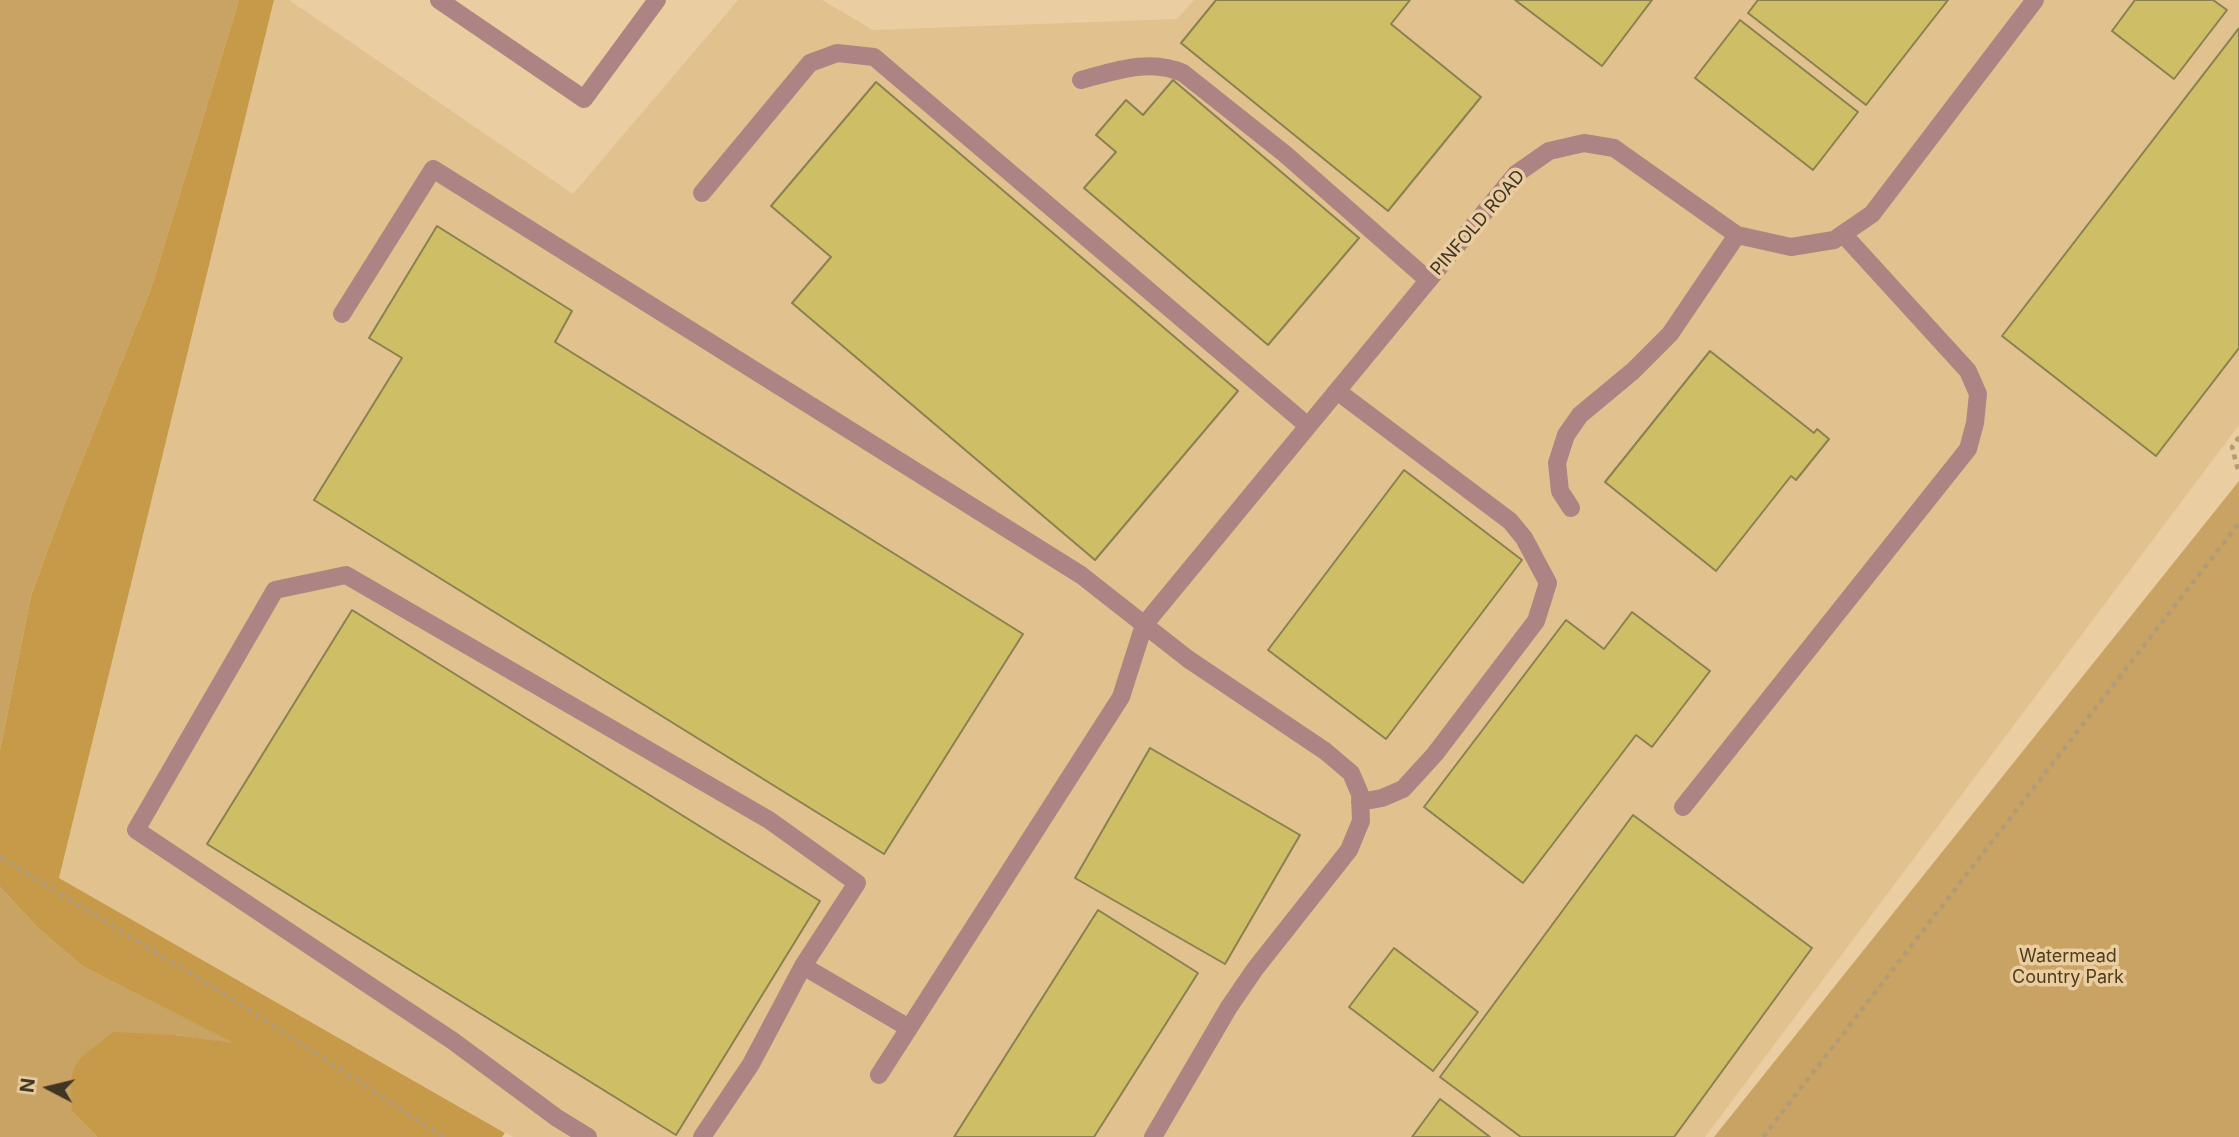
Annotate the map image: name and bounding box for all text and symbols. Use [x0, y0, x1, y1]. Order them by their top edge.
street label: PINFOLD ROAD [1426, 166, 1530, 280]
park label: Watermead Country Park [2012, 946, 2124, 988]
north arrow [14, 1053, 84, 1123]
text: N [15, 1077, 40, 1094]

